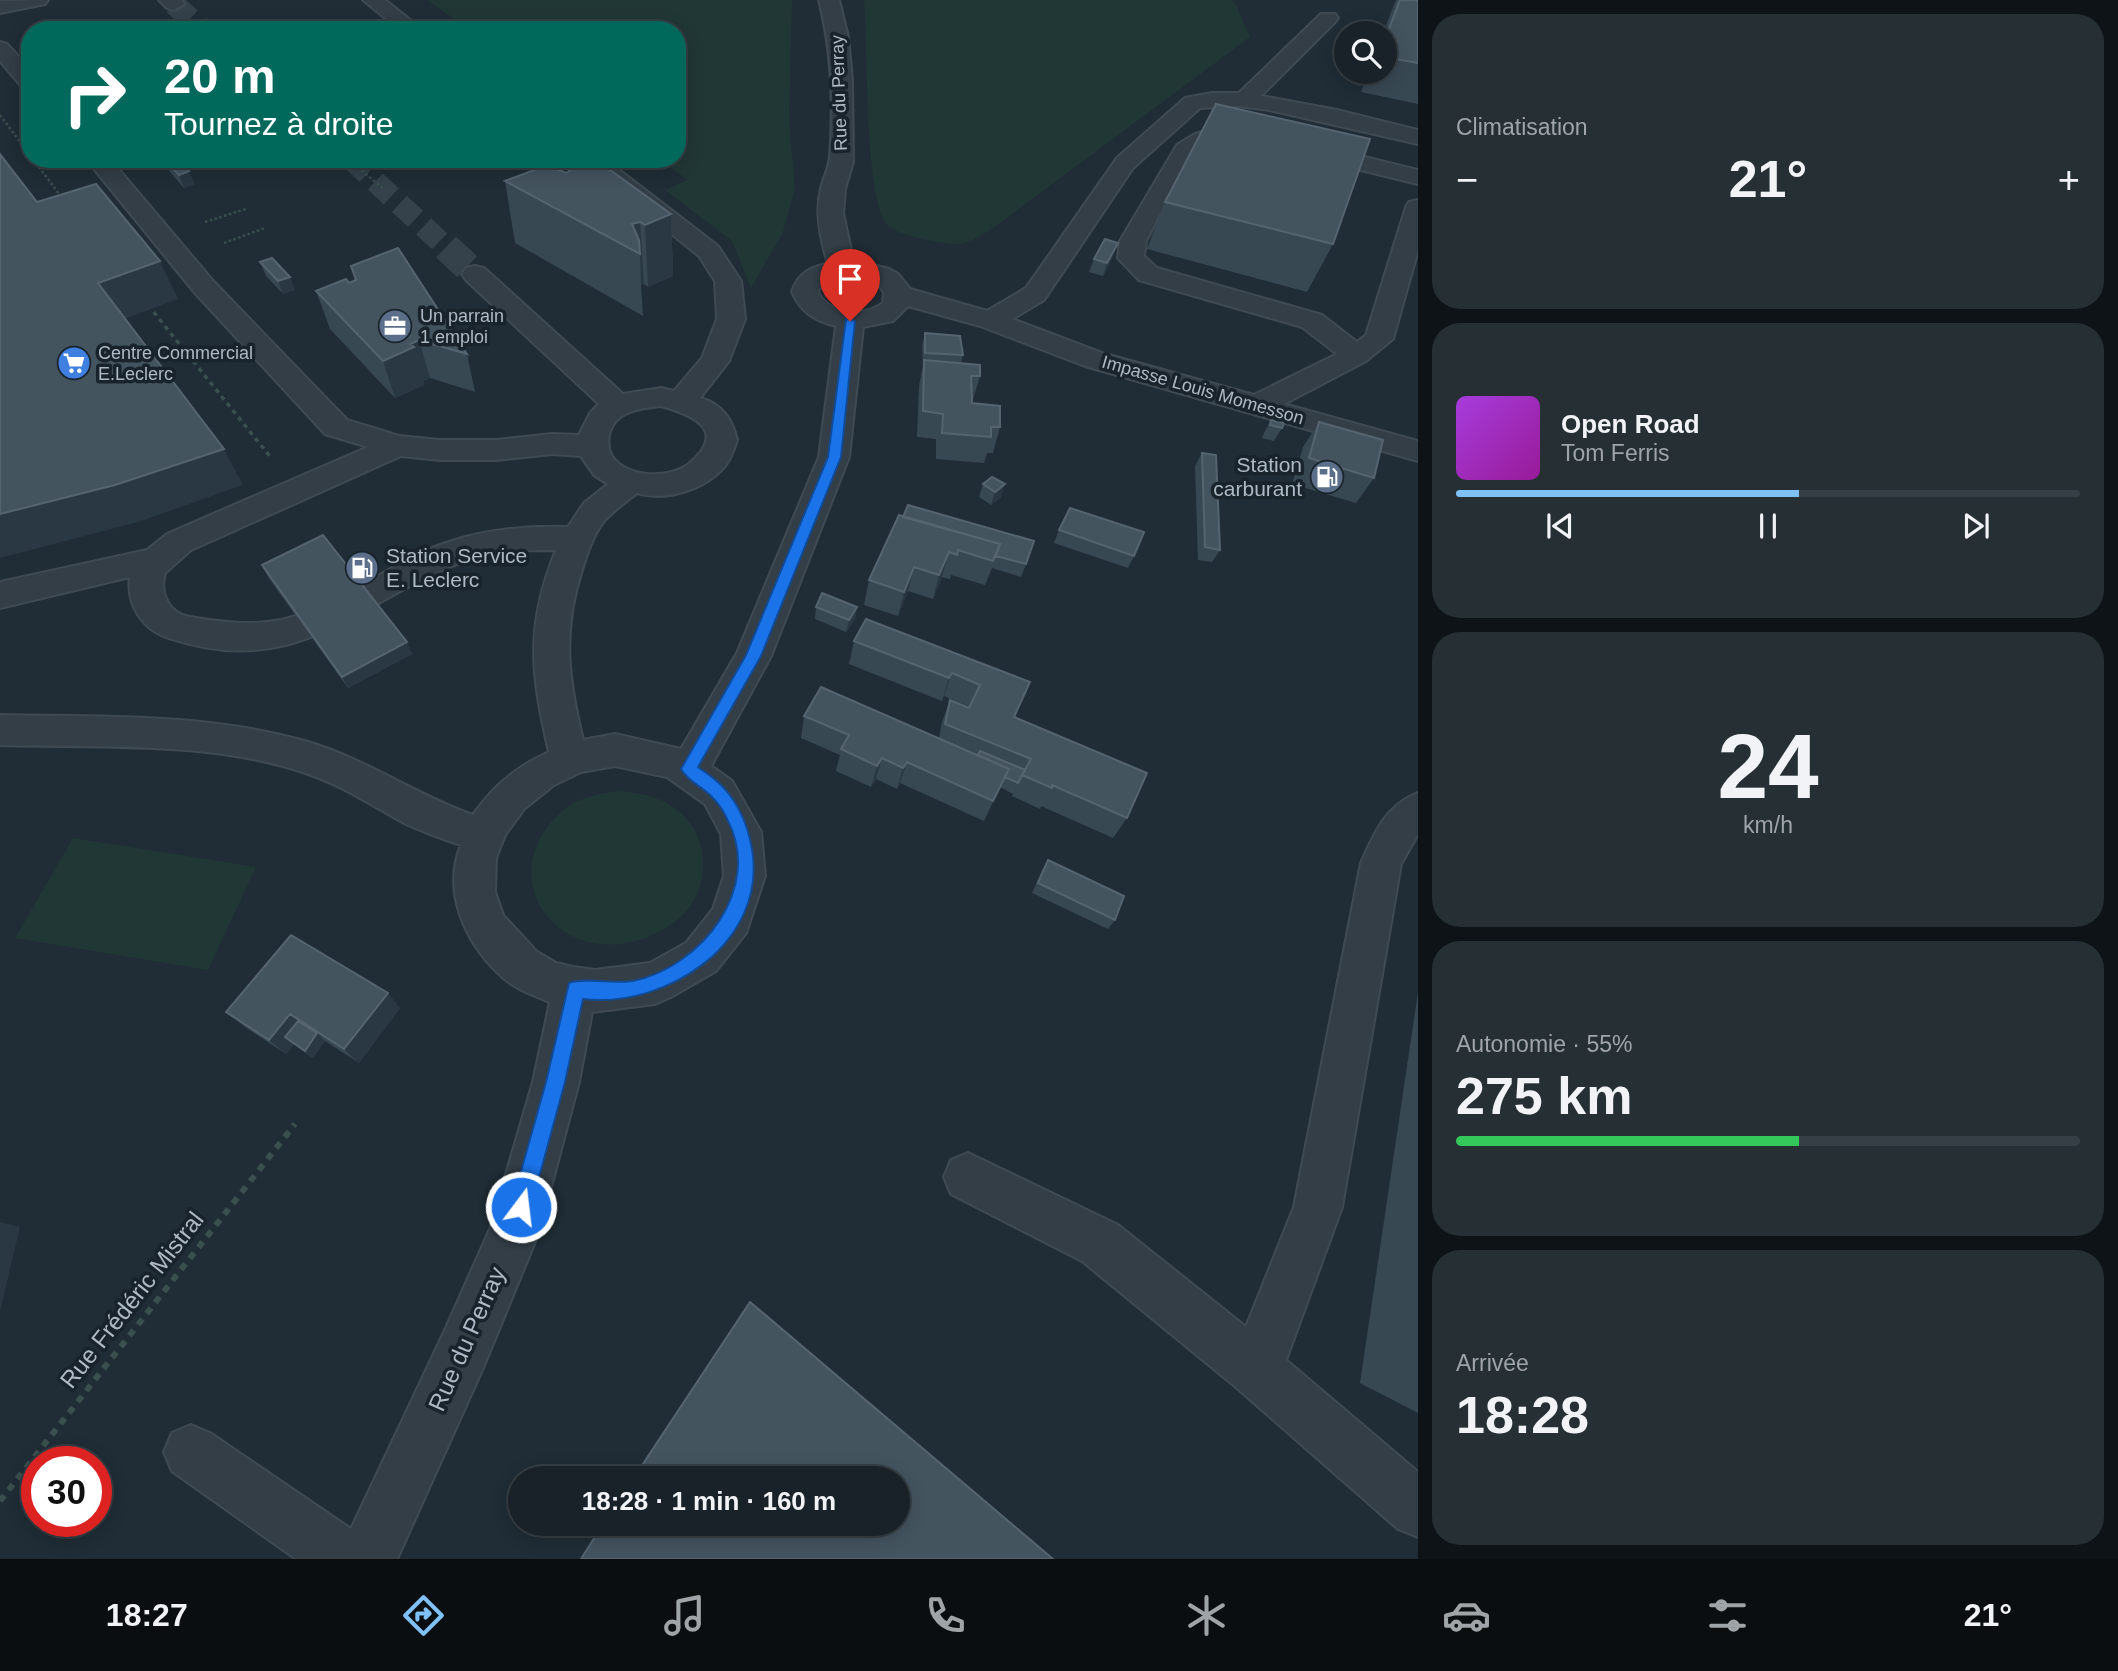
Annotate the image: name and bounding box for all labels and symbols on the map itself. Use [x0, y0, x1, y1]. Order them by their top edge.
street label: Rue du Perray [827, 35, 851, 151]
pin [820, 249, 880, 321]
place label: Un parrain 1 emploi [420, 306, 504, 347]
office icon: Un parrain 1 emploi [376, 307, 414, 345]
place label: Centre Commercial E.Leclerc [98, 343, 253, 384]
supermarket icon: Centre Commercial E.Leclerc [55, 344, 93, 382]
street label: Impasse Louis Momesson [1100, 352, 1306, 428]
place label: Station carburant [1213, 453, 1302, 500]
fuel station icon: Station carburant [1308, 458, 1346, 496]
place label: Station Service E. Leclerc [386, 544, 527, 591]
fuel station icon: Station Service E. Leclerc [343, 549, 381, 587]
position arrow [484, 1170, 558, 1244]
street label: Rue Frédéric Mistral [54, 1206, 209, 1393]
street label: Rue du Perray [423, 1263, 510, 1415]
speed limit sign: 30 [21, 1446, 112, 1537]

